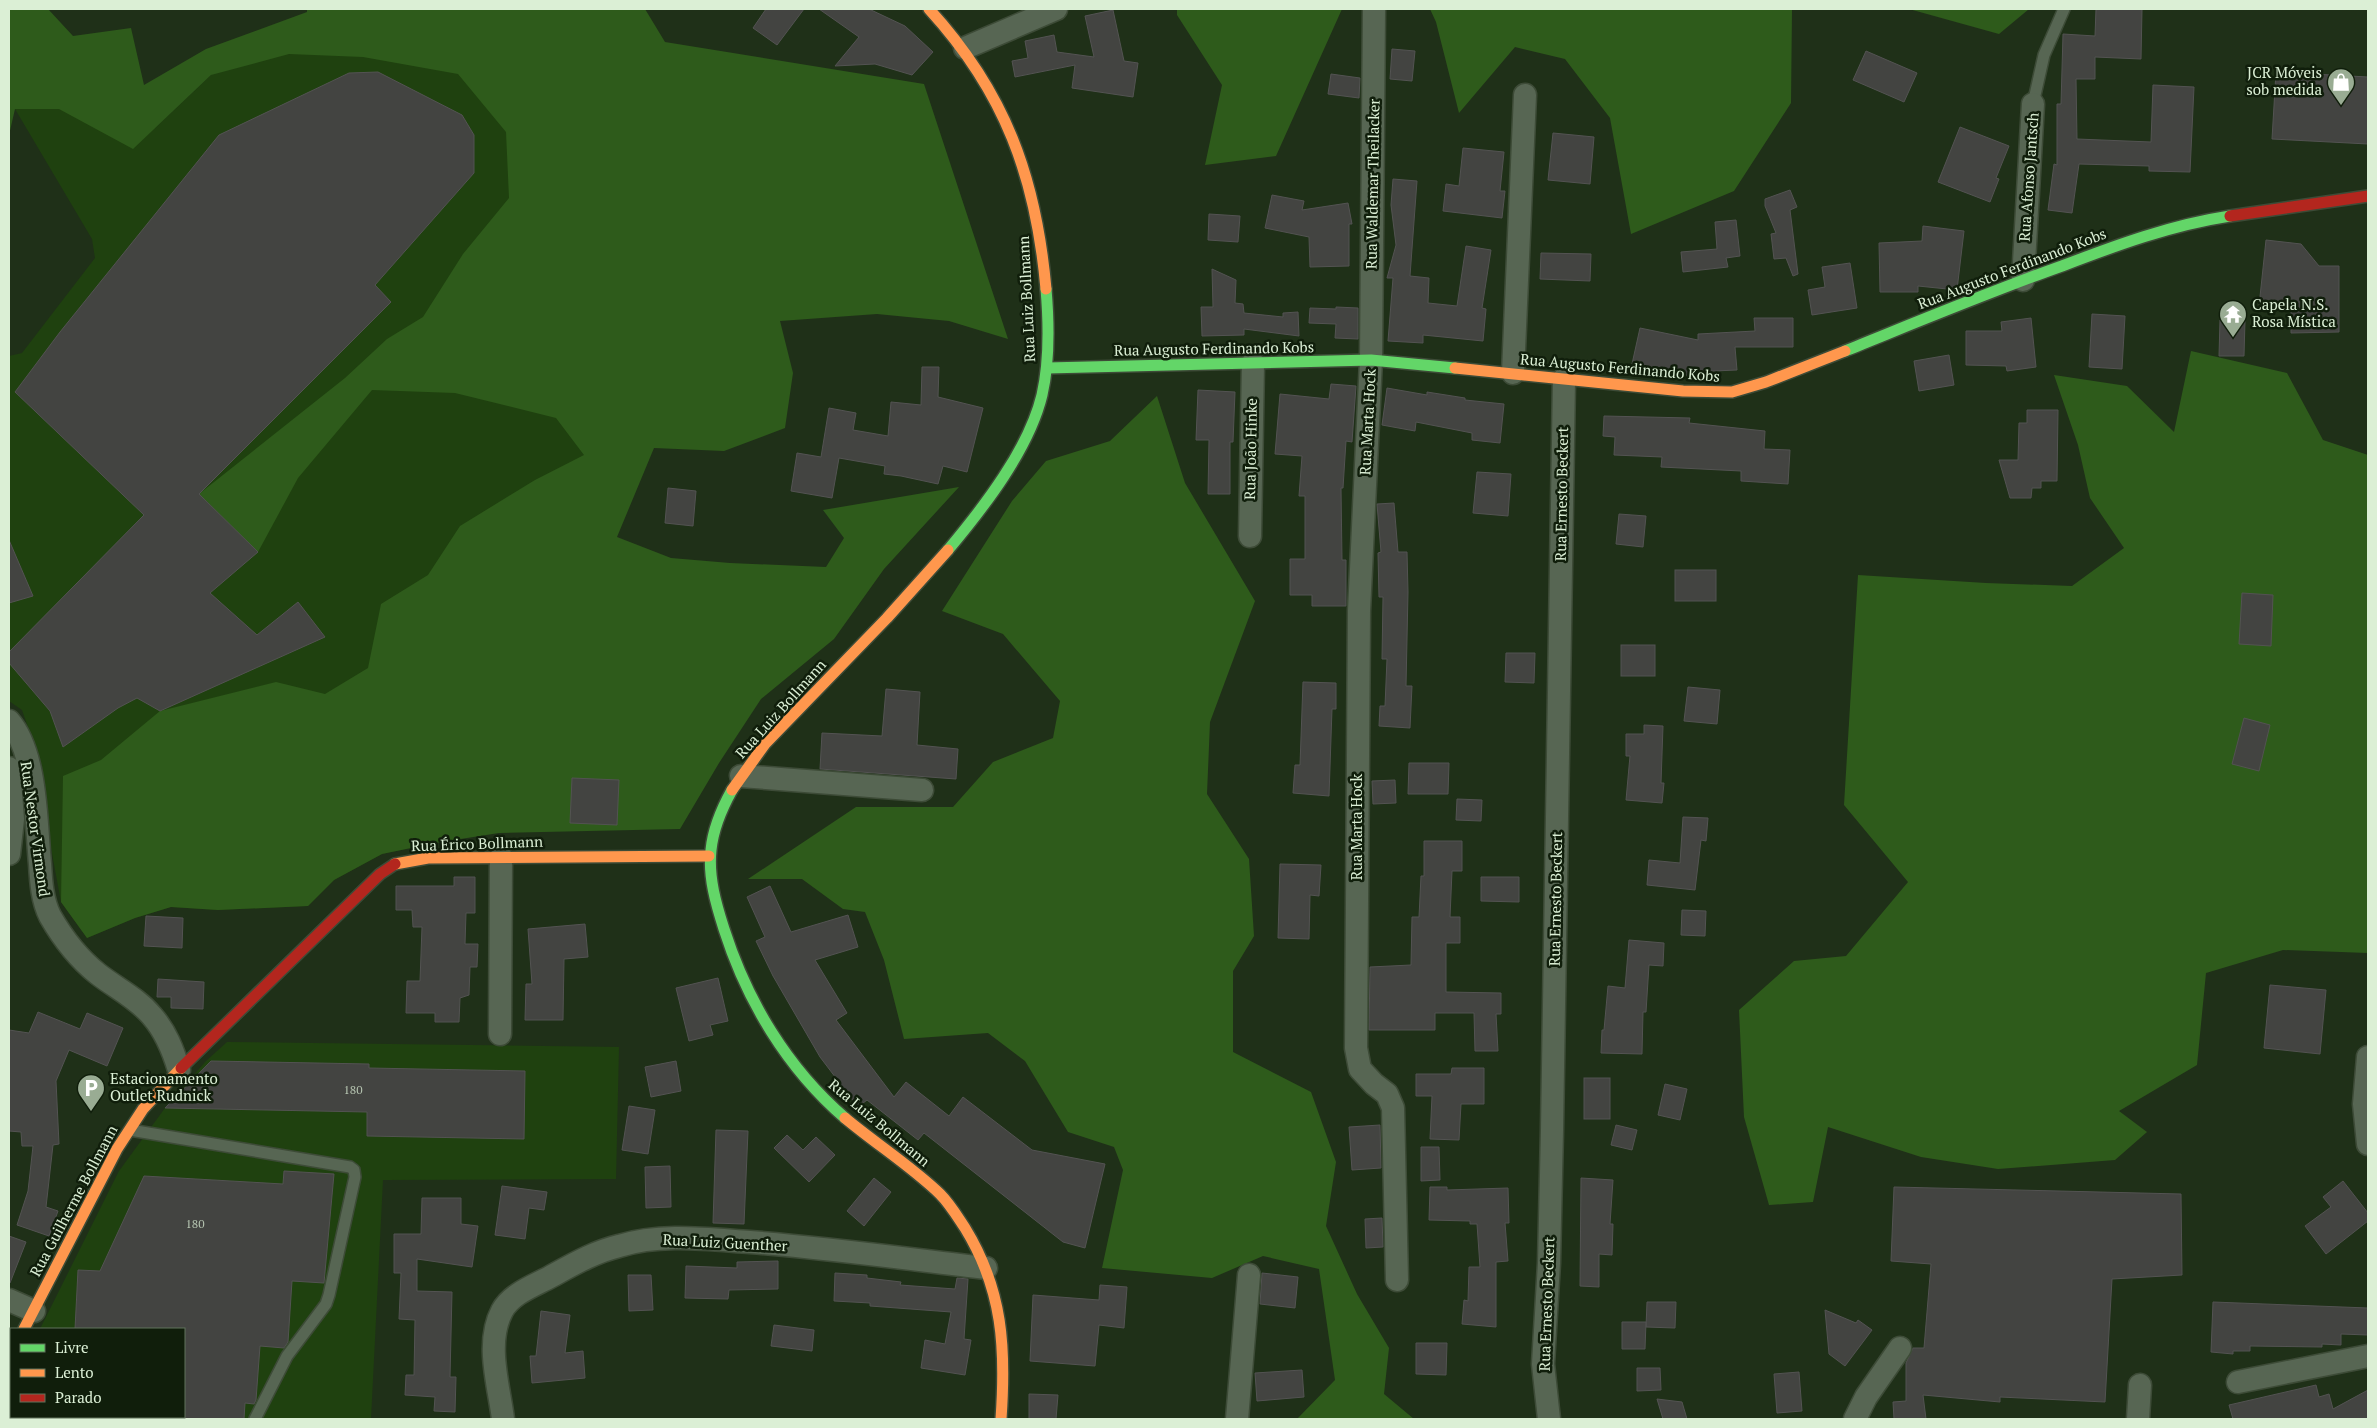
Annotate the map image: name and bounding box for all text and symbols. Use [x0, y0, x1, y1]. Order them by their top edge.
place label: JCR Móveis sob medida [2246, 62, 2322, 99]
shop icon: JCR Móveis sob medida [2326, 67, 2356, 106]
street label: Rua Waldemar Theilacker [1361, 98, 1383, 269]
street label: Rua Afonso Jantsch [2014, 112, 2043, 242]
street label: Rua Augusto Ferdinando Kobs [1915, 223, 2109, 313]
street label: Rua Luiz Bollmann [1013, 235, 1039, 363]
place label: Capela N.S. Rosa Mística [2252, 294, 2336, 331]
temple icon: Capela N.S. Rosa Mística [2218, 299, 2248, 338]
street label: Rua Augusto Ferdinando Kobs [1114, 336, 1314, 360]
street label: Rua Augusto Ferdinando Kobs [1519, 348, 1721, 386]
street label: Rua Marta Hock [1354, 368, 1380, 476]
street label: Rua João Hinke [1239, 398, 1261, 500]
street label: Rua Ernesto Beckert [1550, 426, 1572, 561]
street label: Rua Luiz Bollmann [730, 655, 830, 762]
street label: Rua Nestor Virmond [17, 760, 55, 898]
street label: Rua Marta Hock [1346, 774, 1366, 880]
street label: Rua Érico Bollmann [411, 831, 543, 855]
street label: Rua Ernesto Beckert [1544, 831, 1566, 966]
place label: Estacionamento Outlet Rudnick [110, 1068, 218, 1105]
parking icon: Estacionamento Outlet Rudnick [76, 1073, 106, 1112]
street label: Rua Luiz Bollmann [825, 1074, 935, 1171]
house number: 180 [343, 1082, 363, 1097]
street label: Rua Guilherme Bollmann [25, 1121, 122, 1280]
house number: 180 [185, 1216, 205, 1231]
street label: Rua Luiz Guenther [662, 1229, 788, 1255]
street label: Rua Ernesto Beckert [1534, 1236, 1558, 1372]
legend [10, 1328, 185, 1418]
text: Livre [55, 1337, 89, 1357]
text: Lento [55, 1362, 94, 1382]
text: Parado [55, 1387, 101, 1407]

